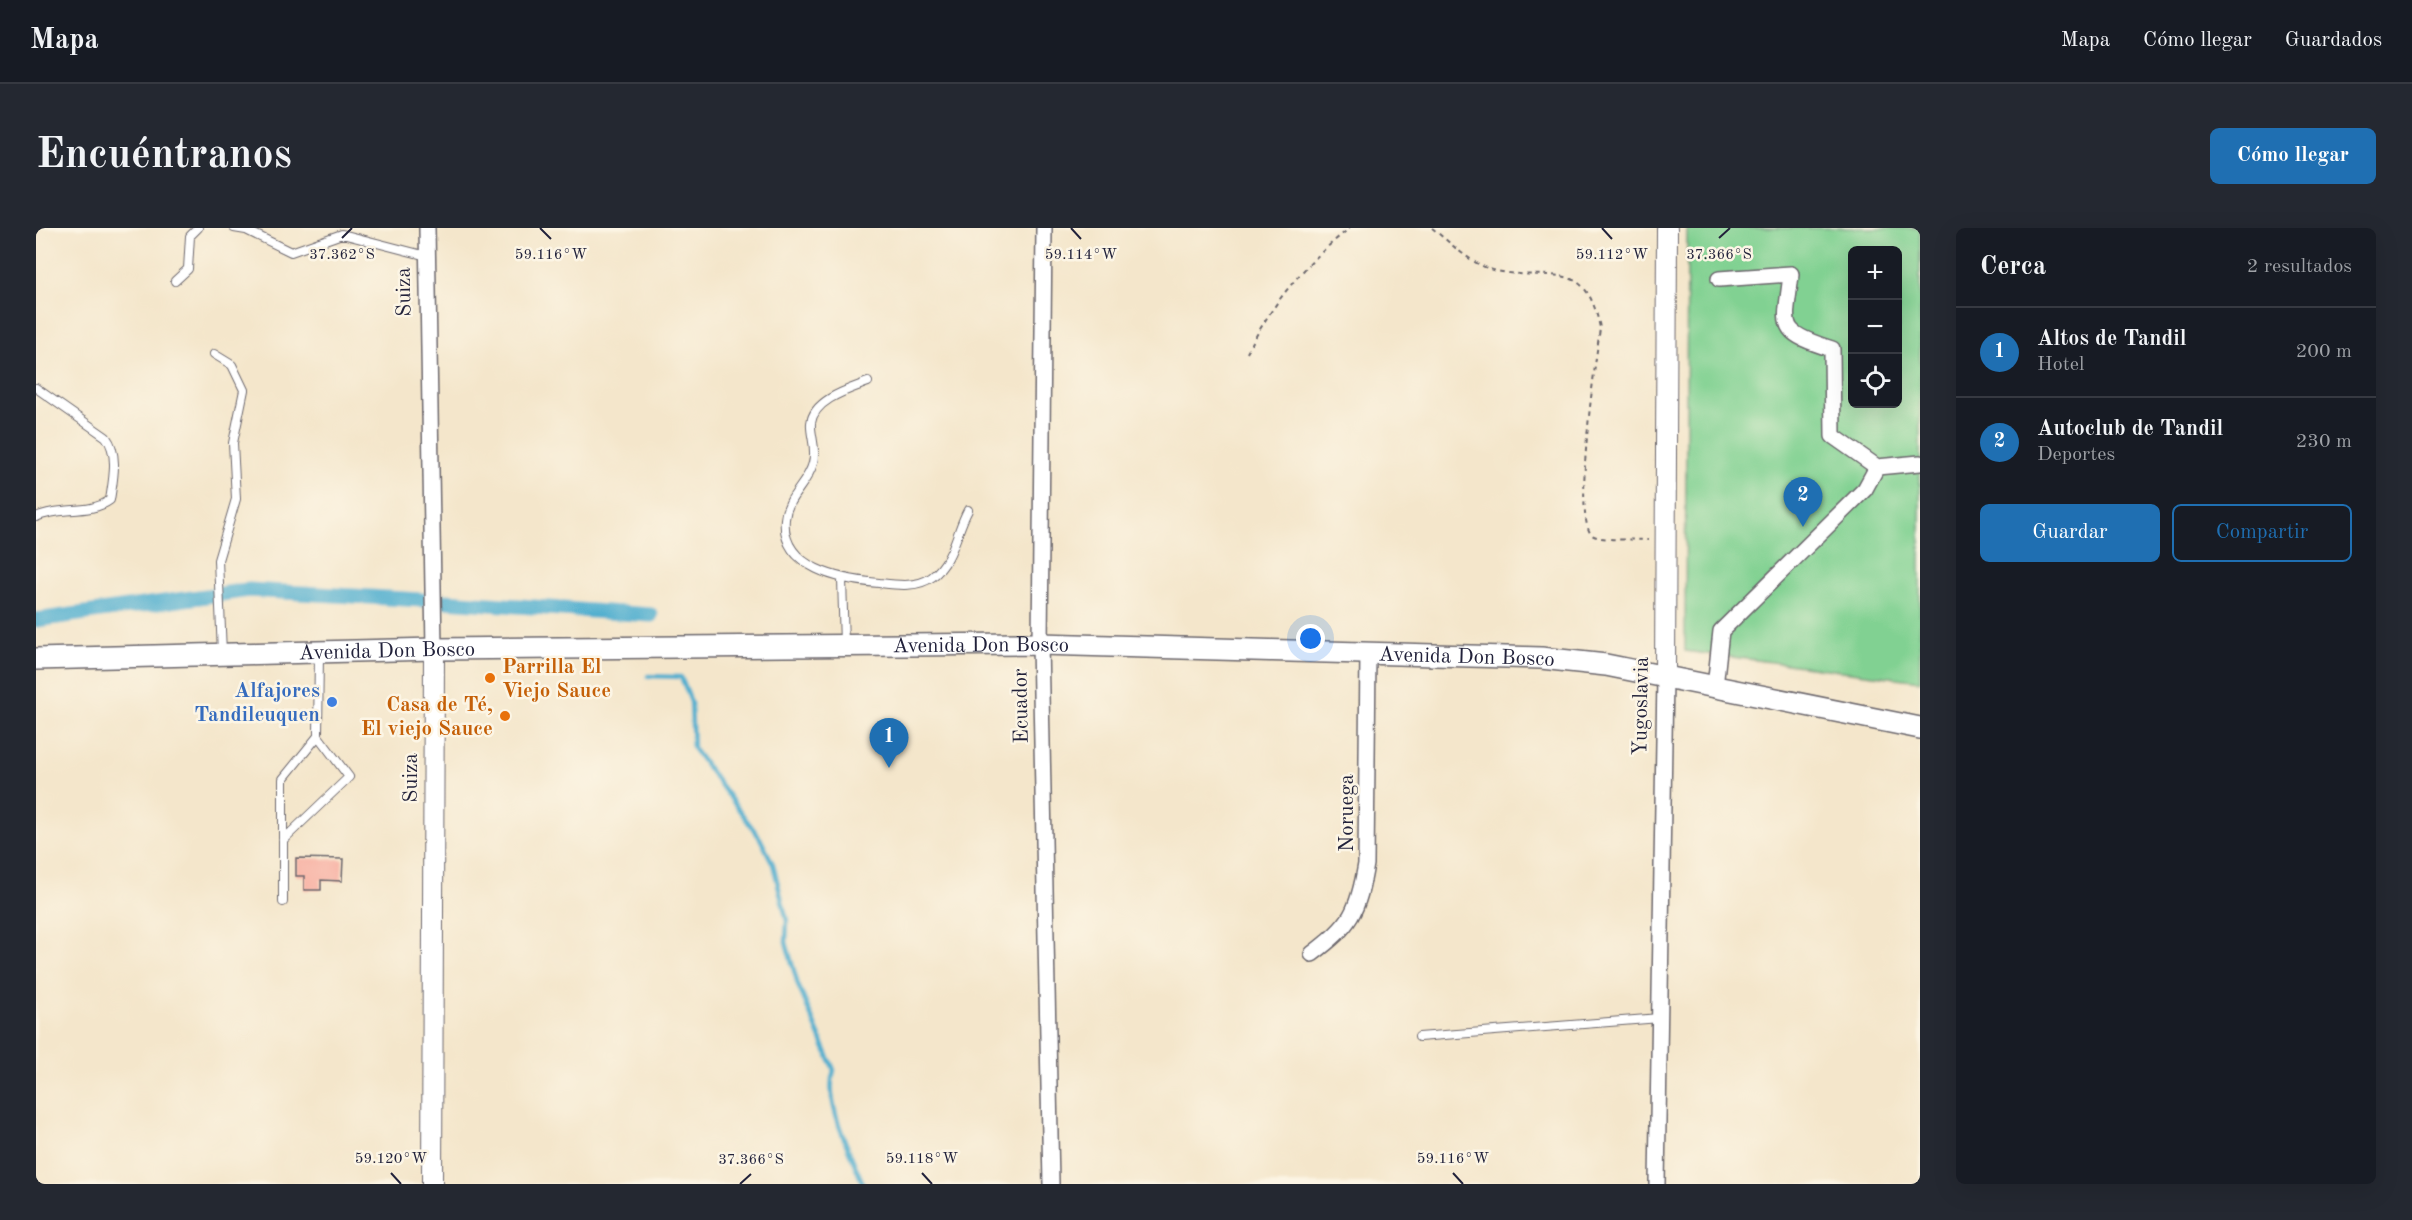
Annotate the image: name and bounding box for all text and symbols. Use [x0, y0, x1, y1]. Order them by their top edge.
text: Mapa [30, 27, 99, 55]
text: Mapa [2061, 30, 2110, 51]
text: Cómo llegar [2143, 30, 2252, 51]
text: Guardados [2285, 30, 2382, 51]
button: Cómo llegar [2210, 128, 2376, 184]
text: Encuéntranos [36, 135, 292, 177]
map controls [1848, 246, 1902, 408]
button: + [1848, 246, 1902, 300]
text: 37.362°S [309, 248, 375, 263]
text: 59.116°W [515, 248, 587, 263]
text: 59.114°W [1045, 248, 1117, 263]
text: 59.112°W [1576, 248, 1648, 263]
text: 37.366°S [1686, 248, 1752, 263]
text: Cerca [1980, 254, 2046, 280]
text: 2 resultados [2247, 257, 2352, 277]
street label: Suiza [394, 267, 415, 317]
button: − [1848, 300, 1902, 354]
text: Altos de Tandil [2037, 328, 2187, 350]
text: 1 [1994, 342, 2005, 362]
text: 200 m [2296, 342, 2352, 362]
button: locate [1848, 354, 1902, 408]
text: Hotel [2037, 355, 2084, 375]
text: Autoclub de Tandil [2037, 418, 2223, 440]
text: 2 [1994, 432, 2005, 452]
text: 230 m [2296, 432, 2352, 452]
text: Deportes [2037, 445, 2115, 465]
pin: 2 [1784, 478, 1822, 527]
button: Guardar [1980, 504, 2160, 562]
button: Compartir [2172, 504, 2352, 562]
your location [1296, 624, 1325, 653]
street label: Avenida Don Bosco [893, 635, 1069, 657]
street label: Avenida Don Bosco [298, 640, 475, 664]
street label: Avenida Don Bosco [1378, 644, 1556, 671]
street label: Yugoslavia [1630, 656, 1653, 756]
place label: Parrilla El Viejo Sauce [502, 657, 611, 702]
street label: Ecuador [1010, 668, 1033, 744]
marker: Parrilla El Viejo Sauce [483, 671, 497, 685]
place label: Alfajores Tandileuquen [194, 681, 320, 726]
marker: Alfajores Tandileuquen [325, 695, 339, 709]
place label: Casa de Té, El viejo Sauce [361, 695, 493, 740]
marker: Casa de Té, El viejo Sauce [498, 709, 512, 723]
pin: 1 [870, 718, 908, 768]
street label: Suiza [401, 753, 422, 803]
street label: Noruega [1337, 774, 1358, 852]
text: 59.120°W [355, 1152, 427, 1167]
text: 59.118°W [886, 1152, 958, 1167]
text: 59.116°W [1417, 1152, 1489, 1167]
text: 37.366°S [718, 1153, 784, 1168]

